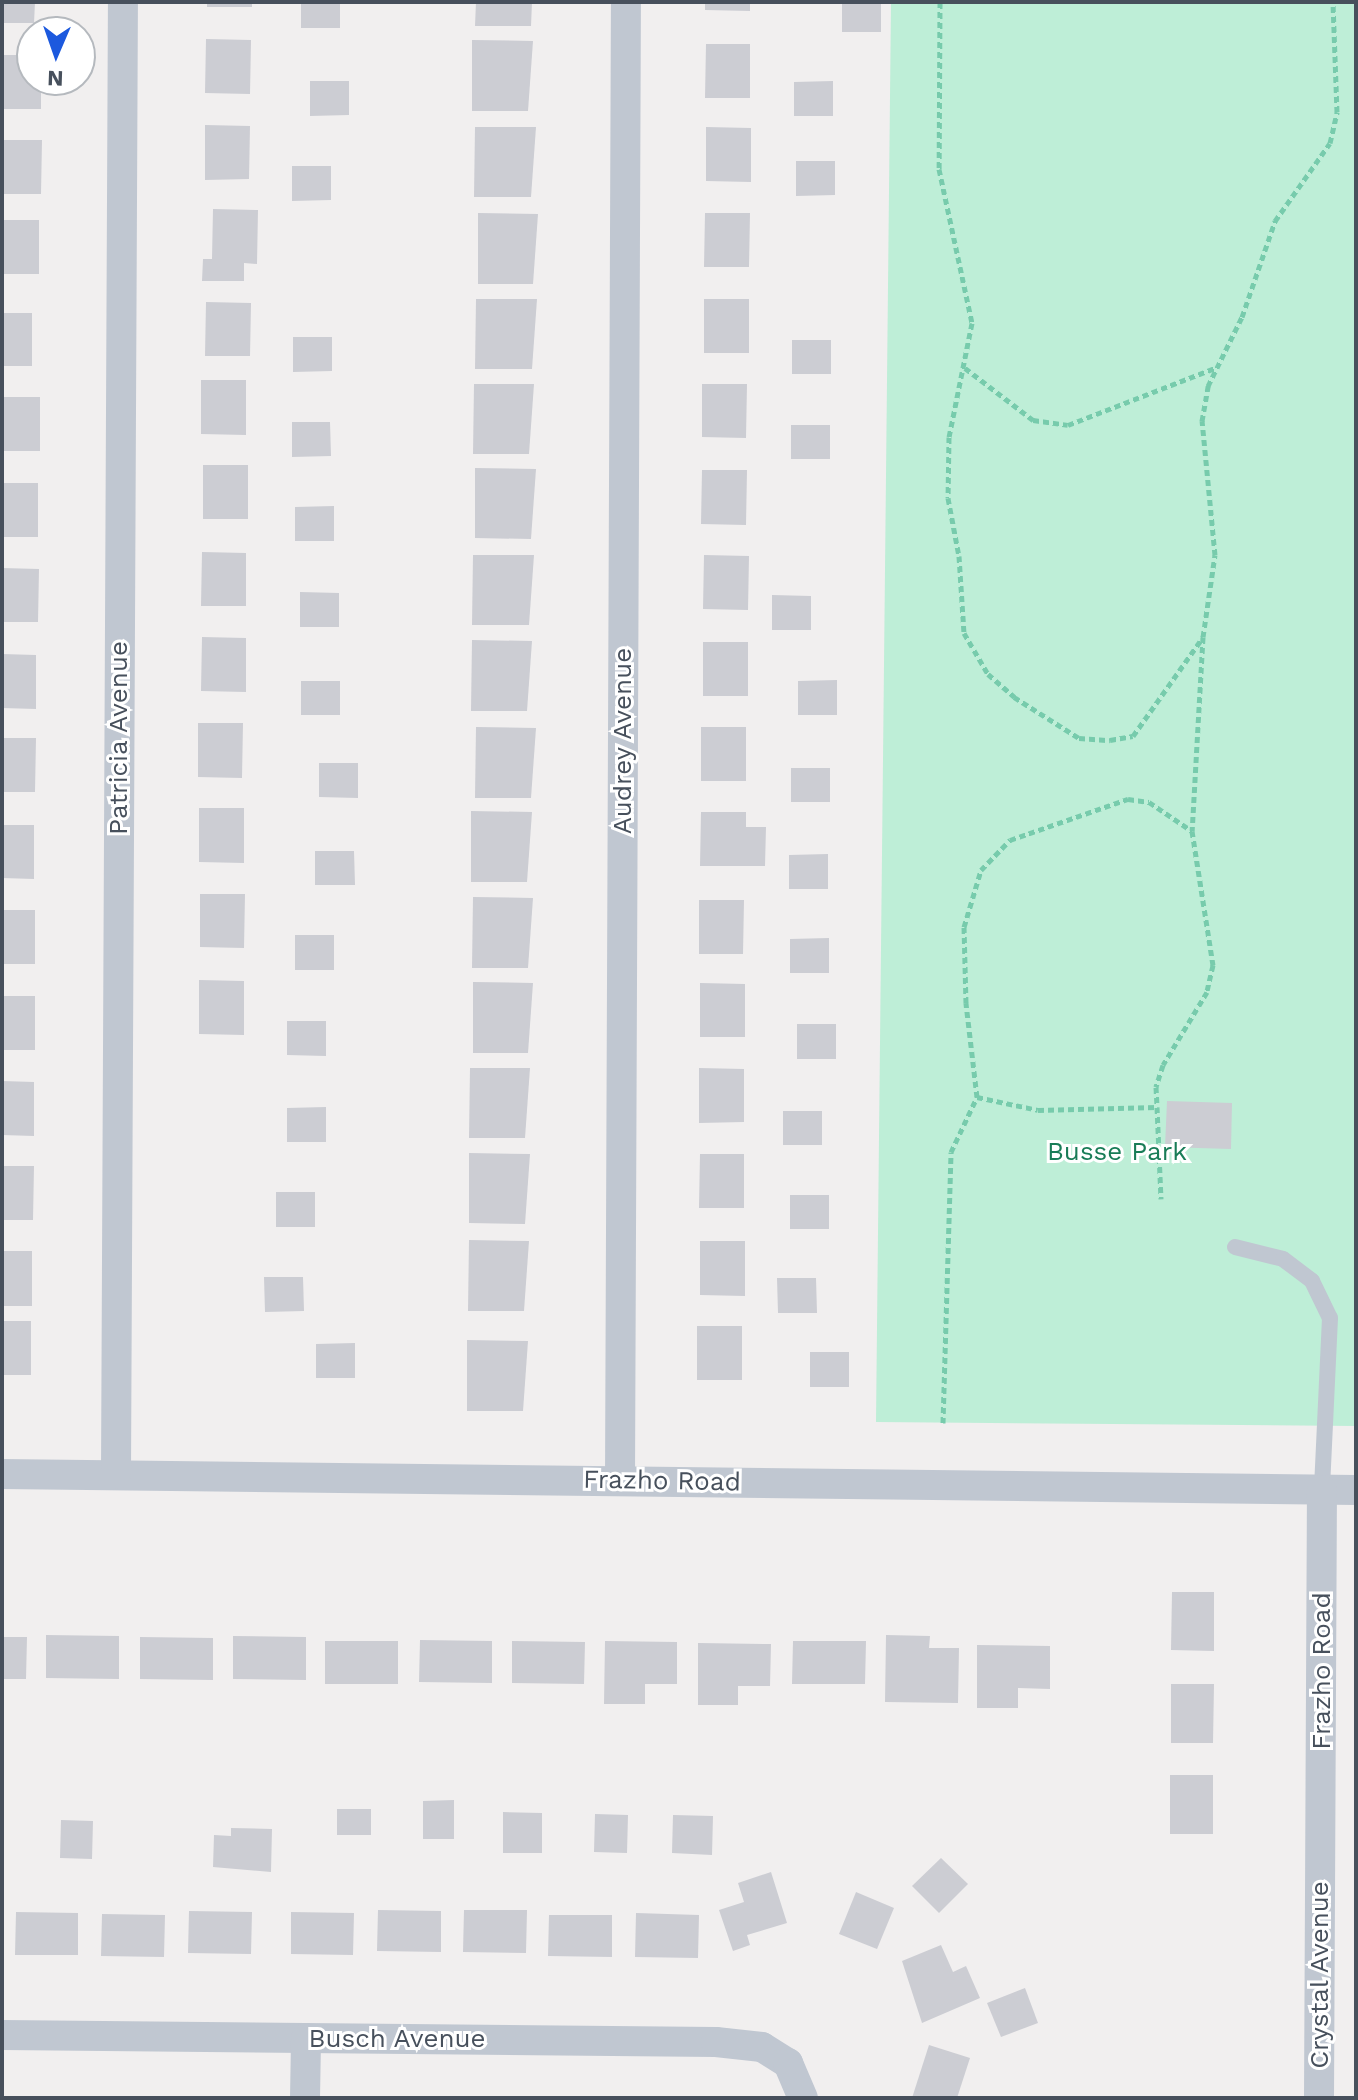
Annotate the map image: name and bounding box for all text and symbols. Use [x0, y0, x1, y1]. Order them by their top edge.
north arrow [16, 16, 96, 96]
text: N [47, 66, 64, 91]
street label: Patricia Avenue [103, 640, 135, 836]
street label: Audrey Avenue [607, 647, 639, 835]
park label: Busse Park [1047, 1136, 1187, 1168]
street label: Frazho Road [583, 1464, 741, 1498]
street label: Frazho Road [1306, 1592, 1338, 1750]
street label: Crystal Avenue [1304, 1880, 1336, 2070]
street label: Busch Avenue [308, 2023, 486, 2055]

